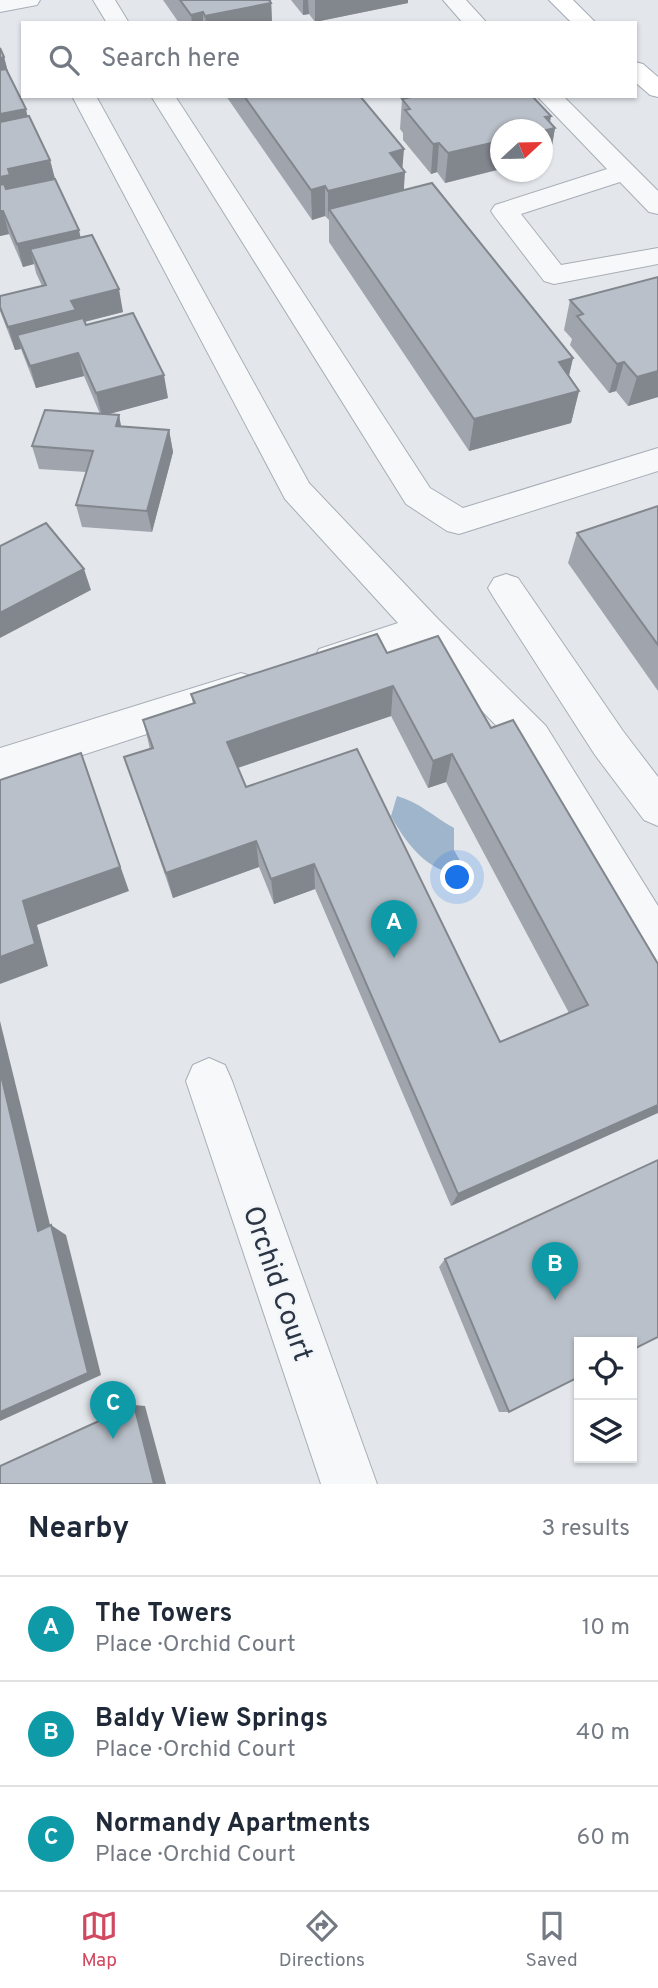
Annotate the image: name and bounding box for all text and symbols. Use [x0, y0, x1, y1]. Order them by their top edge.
search box [21, 21, 637, 98]
icon: search [45, 41, 83, 79]
text: Search here [101, 43, 240, 76]
north arrow [490, 119, 553, 182]
your location [440, 860, 474, 894]
pin: A [371, 900, 417, 958]
street label: Orchid Court [233, 1202, 320, 1366]
pin: B [532, 1242, 578, 1300]
map controls [574, 1337, 637, 1463]
button: locate [574, 1337, 637, 1400]
pin: C [90, 1381, 136, 1439]
button: layers [574, 1400, 637, 1463]
text: Nearby [28, 1511, 129, 1548]
text: 3 results [541, 1515, 630, 1544]
text: The Towers [95, 1598, 232, 1631]
text: A [43, 1614, 59, 1643]
text: 10 m [582, 1614, 630, 1643]
text: Place · Orchid Court [95, 1631, 296, 1660]
text: Baldy View Springs [95, 1703, 328, 1736]
text: B [43, 1719, 59, 1748]
text: 40 m [576, 1719, 630, 1748]
text: Place · Orchid Court [95, 1736, 296, 1765]
text: Normandy Apartments [95, 1808, 371, 1841]
text: C [44, 1824, 58, 1853]
text: 60 m [577, 1824, 630, 1853]
text: Place · Orchid Court [95, 1841, 296, 1870]
tab: Map [80, 1907, 118, 1973]
tab: Directions [279, 1907, 365, 1973]
tab: Saved [526, 1907, 578, 1973]

